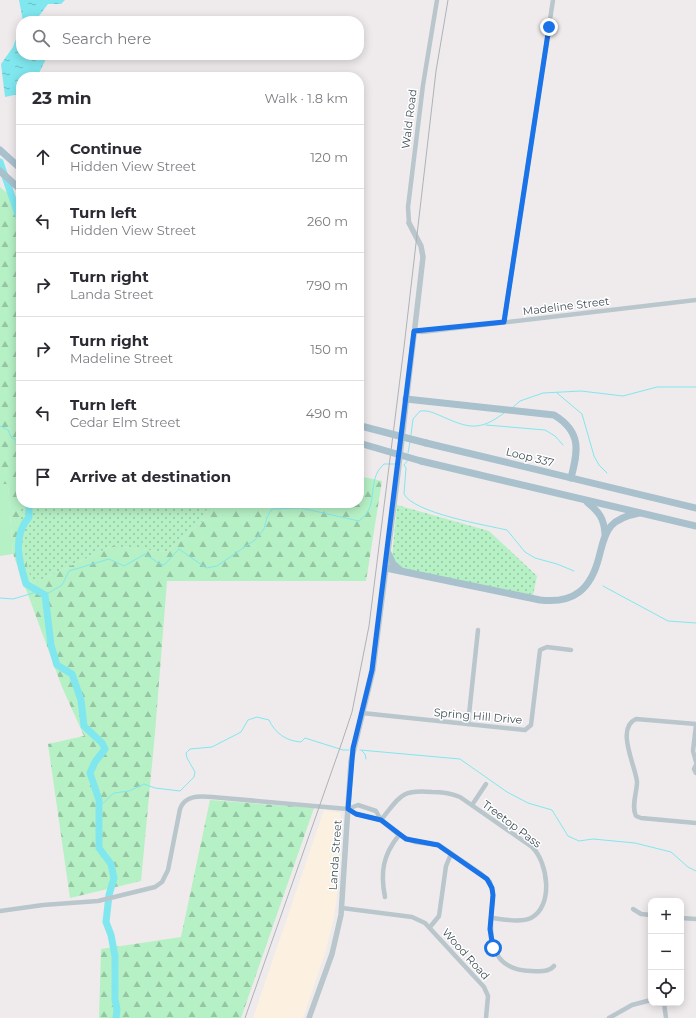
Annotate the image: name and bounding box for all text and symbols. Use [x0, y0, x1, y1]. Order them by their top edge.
search box [16, 16, 364, 60]
route end [540, 18, 558, 36]
icon: search [30, 27, 52, 49]
text: Search here [62, 29, 151, 48]
text: 23 min [32, 88, 92, 108]
street label: Wald Road [398, 88, 420, 150]
text: Walk · 1.8 km [264, 90, 348, 106]
text: Continue [70, 139, 142, 158]
icon: ahead [32, 146, 54, 168]
text: 120 m [310, 149, 348, 165]
text: Hidden View Street [70, 158, 196, 174]
text: Turn left [70, 203, 137, 222]
icon: left [32, 210, 54, 232]
text: 260 m [307, 213, 348, 229]
text: Hidden View Street [70, 222, 196, 238]
text: Turn right [70, 267, 149, 286]
icon: right [32, 274, 54, 296]
text: 790 m [307, 277, 348, 293]
text: Landa Street [70, 286, 153, 302]
street label: Madeline Street [522, 294, 611, 318]
text: Turn right [70, 331, 149, 350]
icon: right [32, 338, 54, 360]
text: 150 m [310, 341, 348, 357]
text: Madeline Street [70, 350, 173, 366]
text: Turn left [70, 395, 137, 414]
icon: left [32, 402, 54, 424]
text: 490 m [306, 405, 348, 421]
text: Cedar Elm Street [70, 414, 181, 430]
street label: Loop 337 [504, 444, 556, 470]
icon: arrive [32, 466, 54, 488]
text: Arrive at destination [70, 467, 231, 486]
street label: Spring Hill Drive [433, 705, 523, 727]
street label: Treetop Pass [480, 797, 545, 851]
street label: Landa Street [326, 819, 344, 891]
map controls [648, 898, 684, 1006]
button: + [648, 898, 684, 934]
street label: Wood Road [439, 925, 493, 983]
button: − [648, 934, 684, 970]
route start [484, 939, 502, 957]
button: locate [648, 970, 684, 1006]

